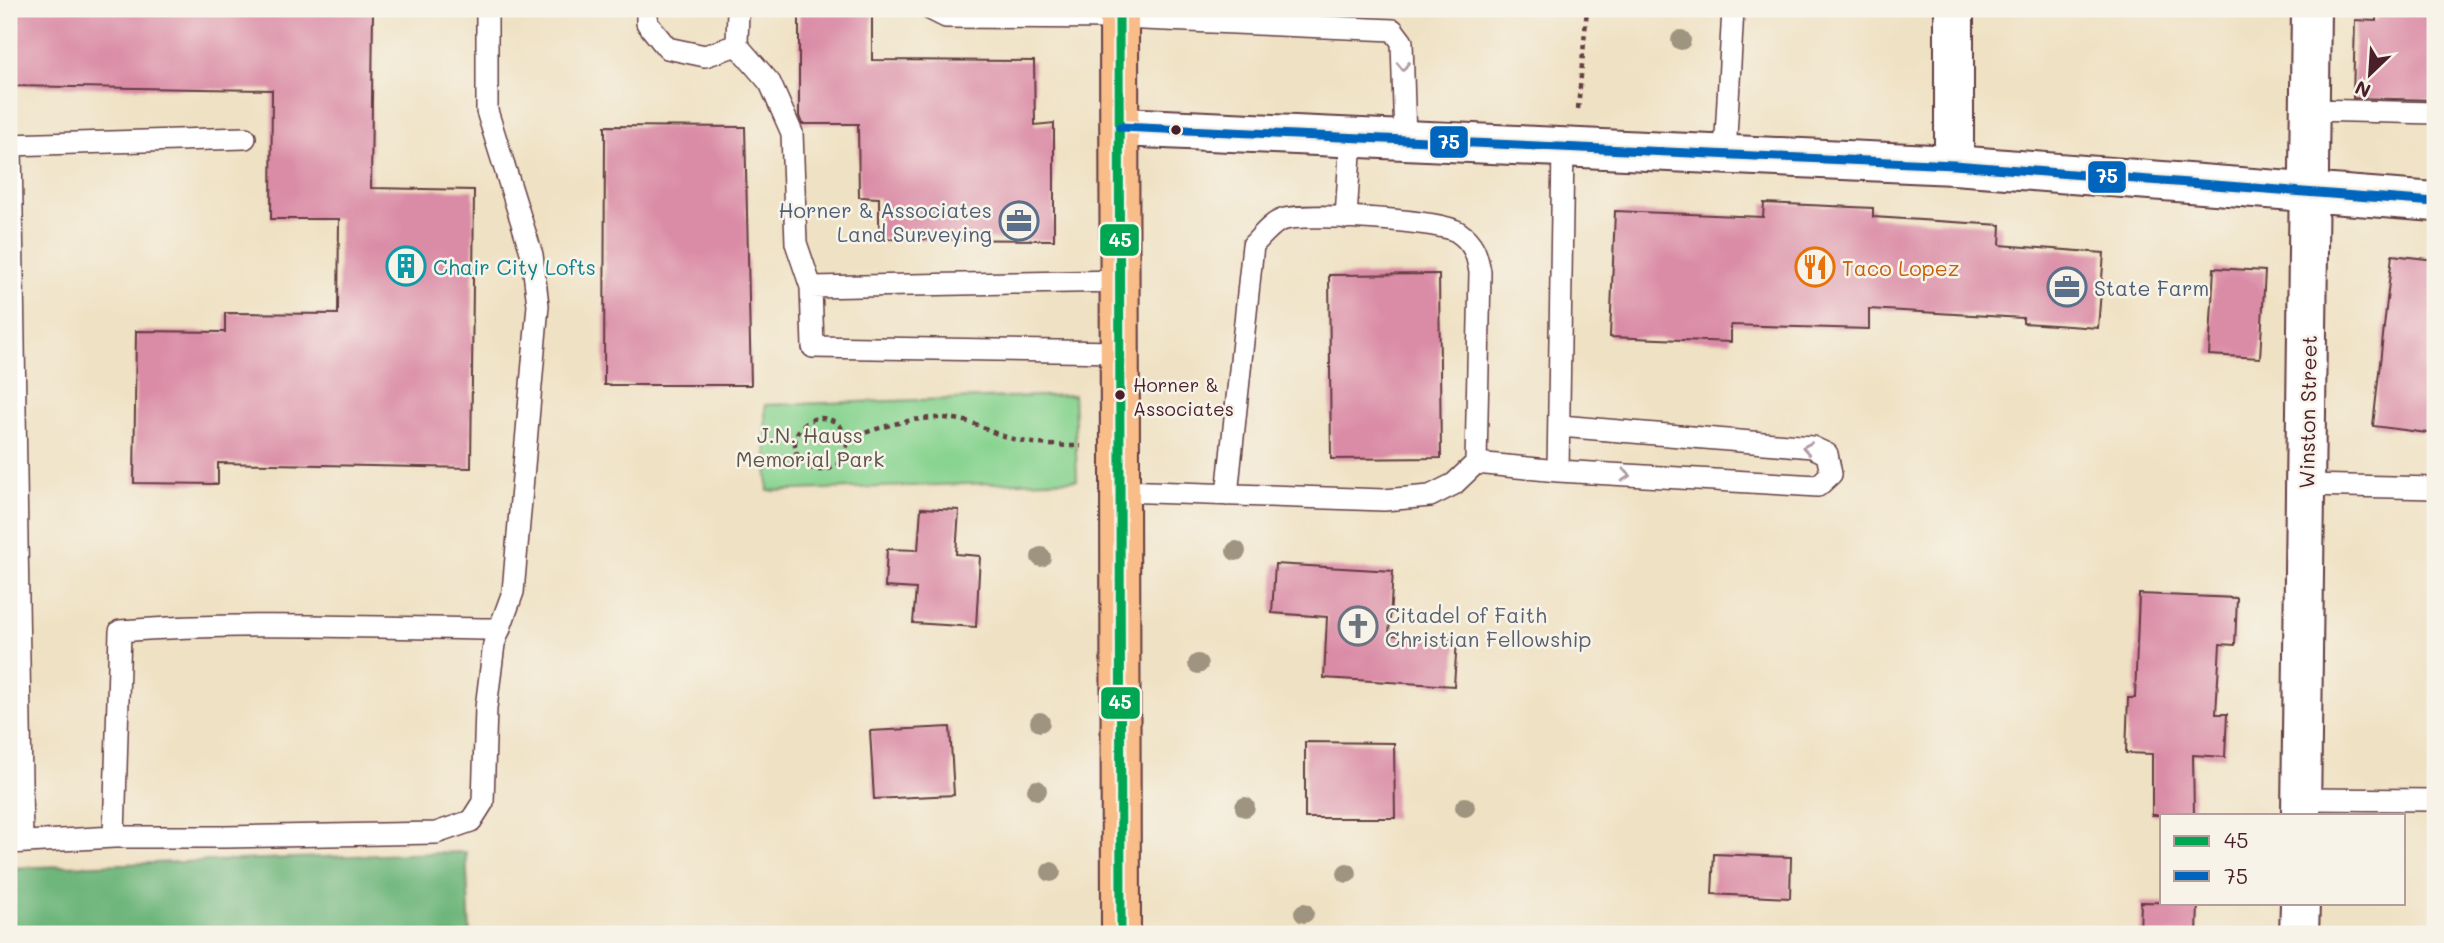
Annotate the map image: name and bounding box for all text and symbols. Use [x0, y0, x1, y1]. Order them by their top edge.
north arrow [2336, 38, 2406, 108]
one-way arrow [1395, 61, 1410, 72]
text: N [2351, 75, 2374, 104]
unlabelled marker [1169, 123, 1183, 137]
line badge: 75 [1429, 125, 1469, 159]
text: 75 [1438, 129, 1460, 154]
line badge: 75 [2087, 160, 2127, 194]
text: 75 [2096, 163, 2118, 188]
place label: Horner & Associates Land Surveying [779, 196, 992, 247]
office icon: Horner & Associates Land Surveying [998, 200, 1040, 242]
line badge: 45 [1099, 223, 1140, 257]
text: 45 [1108, 227, 1132, 252]
building icon: Chair City Lofts [385, 245, 427, 287]
restaurant icon: Taco Lopez [1794, 246, 1836, 288]
place label: Chair City Lofts [433, 253, 596, 280]
place label: Taco Lopez [1842, 254, 1959, 281]
office icon: State Farm [2046, 266, 2088, 308]
place label: State Farm [2094, 274, 2209, 301]
street label: Winston Street [2292, 335, 2322, 489]
place label: Horner & Associates [1133, 372, 1234, 421]
marker: Horner & Associates [1113, 388, 1127, 402]
park label: J.N. Hauss Memorial Park [736, 421, 884, 472]
one-way arrow [1801, 441, 1813, 456]
one-way arrow [1621, 468, 1632, 483]
place label: Citadel of Faith Christian Fellowship [1385, 601, 1592, 652]
church icon: Citadel of Faith Christian Fellowship [1337, 605, 1379, 647]
line badge: 45 [1100, 686, 1141, 720]
text: 45 [1108, 689, 1132, 714]
legend [2160, 814, 2406, 904]
text: 45 [2224, 826, 2249, 853]
text: 75 [2224, 862, 2248, 889]

